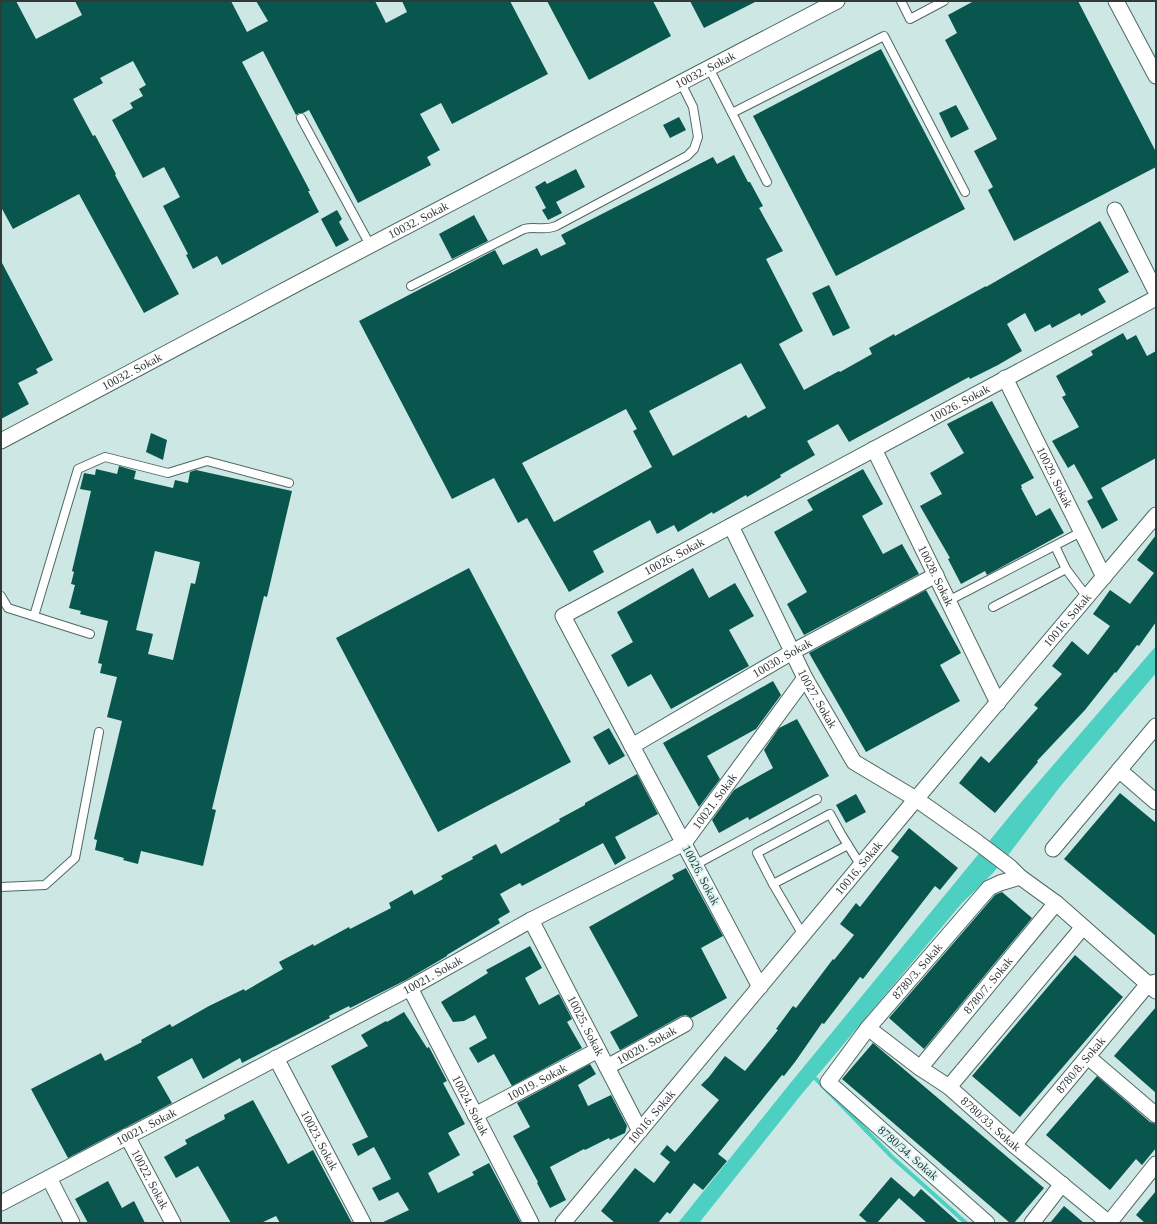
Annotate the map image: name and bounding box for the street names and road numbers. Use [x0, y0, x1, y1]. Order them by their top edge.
street label: 10032. Sokak [673, 48, 738, 91]
street label: 10032. Sokak [386, 199, 451, 242]
street label: 10032. Sokak [99, 350, 164, 393]
street label: 10026. Sokak [927, 382, 992, 425]
street label: 10029. Sokak [1033, 445, 1075, 510]
street label: 10026. Sokak [642, 535, 706, 578]
street label: 10028. Sokak [915, 543, 957, 608]
street label: 10016. Sokak [1041, 590, 1094, 650]
street label: 10030. Sokak [750, 636, 814, 681]
street label: 10027. Sokak [795, 667, 840, 731]
street label: 10021. Sokak [689, 770, 740, 832]
street label: 10016. Sokak [832, 838, 885, 898]
street label: 10026. Sokak [679, 843, 723, 907]
street label: 8780/3. Sokak [889, 940, 945, 1002]
street label: 10021. Sokak [400, 953, 465, 997]
street label: 8780/7. Sokak [961, 954, 1016, 1017]
street label: 10025. Sokak [564, 993, 607, 1058]
street label: 10020. Sokak [614, 1023, 679, 1067]
street label: 8780/8. Sokak [1053, 1034, 1108, 1096]
street label: 10019. Sokak [504, 1061, 569, 1104]
street label: 10024. Sokak [449, 1073, 492, 1138]
street label: 10016. Sokak [625, 1087, 678, 1147]
street label: 8780/33. Sokak [958, 1094, 1023, 1154]
street label: 10021. Sokak [114, 1105, 179, 1148]
street label: 10023. Sokak [298, 1108, 341, 1173]
street label: 8780/34. Sokak [875, 1123, 941, 1183]
street label: 10022. Sokak [128, 1147, 172, 1212]

